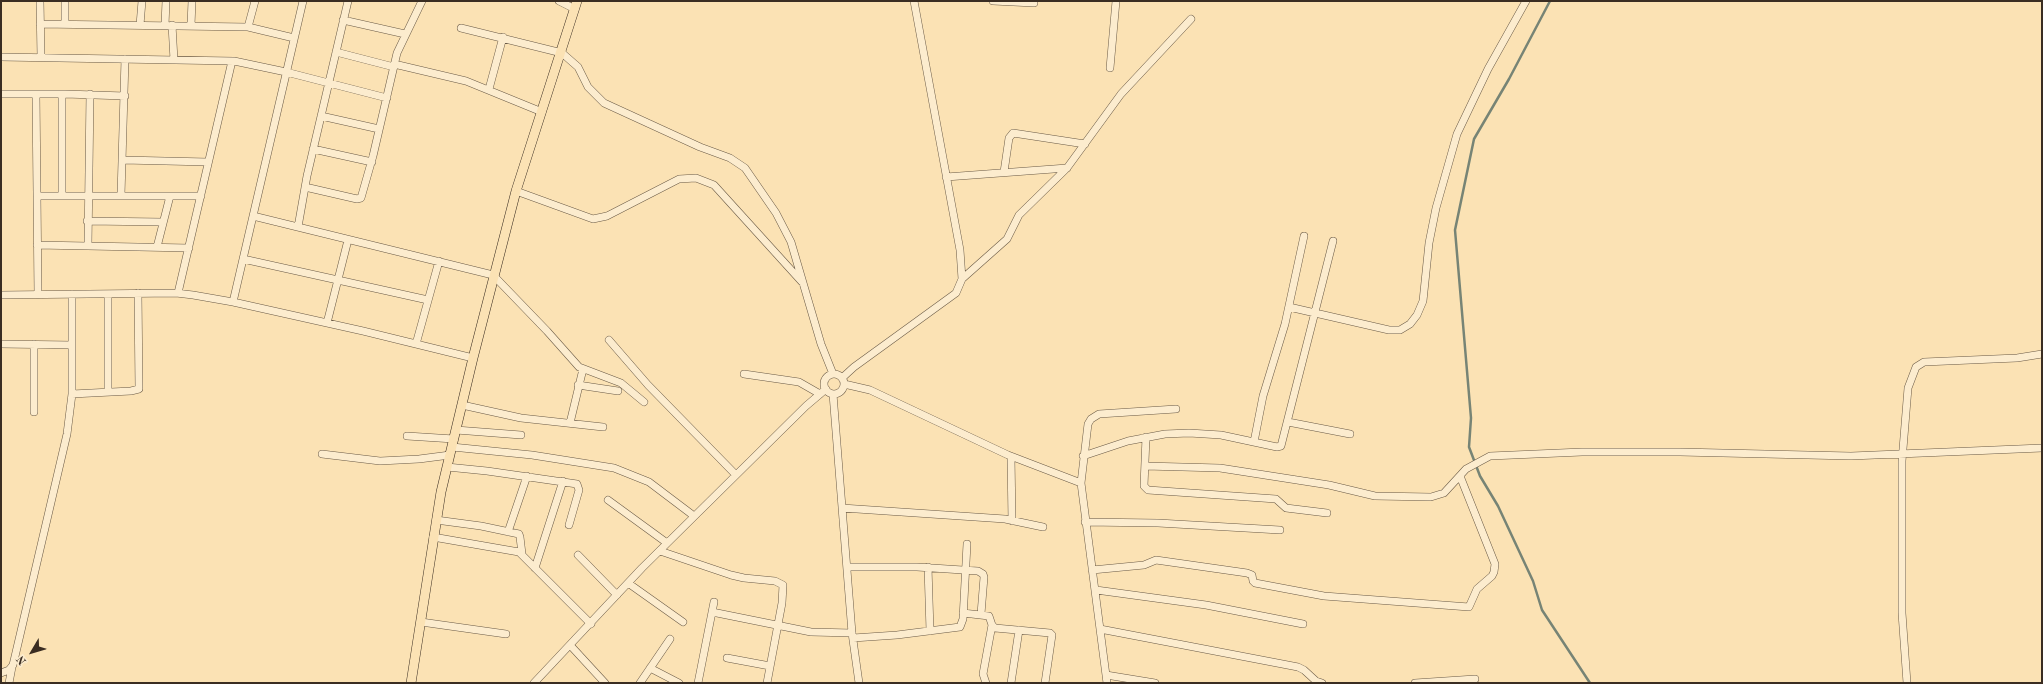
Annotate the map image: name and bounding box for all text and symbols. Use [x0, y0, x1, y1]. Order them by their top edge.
north arrow [12, 632, 52, 672]
text: N [15, 653, 29, 666]

